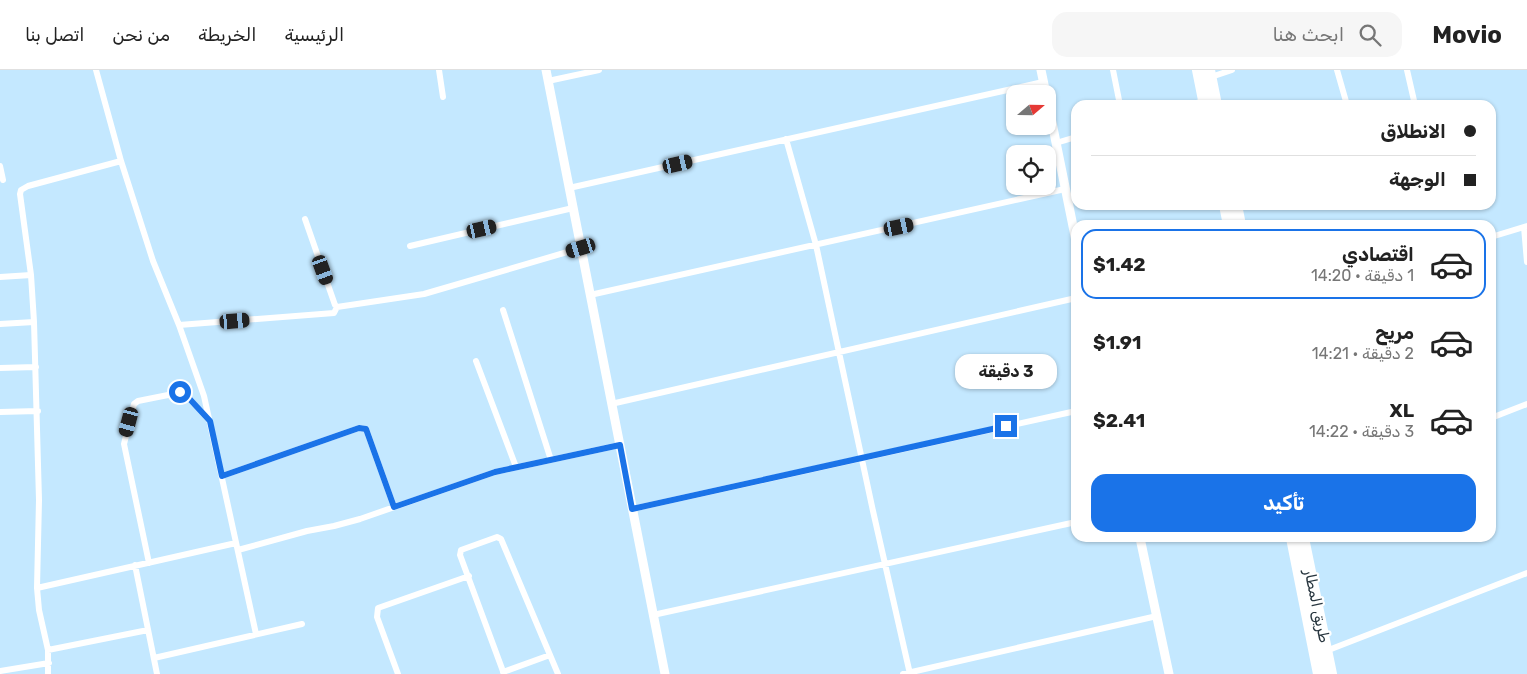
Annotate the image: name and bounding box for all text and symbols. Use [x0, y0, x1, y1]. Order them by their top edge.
search box [1052, 12, 1402, 57]
icon: search [1356, 21, 1384, 49]
text: Movio [1432, 21, 1502, 49]
text: ابحث هنا [1272, 23, 1344, 46]
text: اتصل بنا [25, 24, 84, 46]
text: من نحن [112, 24, 170, 46]
text: الخريطة [198, 24, 256, 46]
text: الرئيسية [284, 24, 344, 46]
north arrow [1006, 85, 1056, 135]
map controls [1006, 85, 1056, 195]
text: الانطلاق [1380, 120, 1446, 143]
button: locate [1006, 145, 1056, 195]
car [661, 153, 694, 175]
text: الوجهة [1389, 168, 1446, 191]
car [882, 217, 915, 237]
car [465, 218, 498, 240]
car [564, 236, 597, 260]
icon: car [1429, 242, 1474, 287]
text: اقتصادي [1342, 243, 1414, 266]
car [310, 253, 335, 287]
text: $1.42 [1093, 253, 1146, 276]
text: 1 دقيقة · 14:20 [1311, 266, 1414, 285]
car [219, 312, 250, 330]
icon: car [1429, 320, 1474, 365]
text: مريح [1375, 321, 1414, 344]
text: $1.91 [1093, 331, 1141, 354]
text: 2 دقيقة · 14:21 [1312, 344, 1414, 363]
callout: 3 دقيقة [955, 354, 1057, 388]
text: 3 دقيقة [978, 362, 1034, 381]
route start [169, 381, 191, 403]
icon: car [1429, 398, 1474, 443]
text: XL [1390, 399, 1414, 422]
car [117, 406, 140, 438]
text: $2.41 [1093, 409, 1145, 432]
route end [995, 415, 1017, 437]
text: 3 دقيقة · 14:22 [1309, 422, 1414, 441]
button: تأكيد [1091, 474, 1476, 532]
street label: طريق المطار [1300, 567, 1334, 644]

